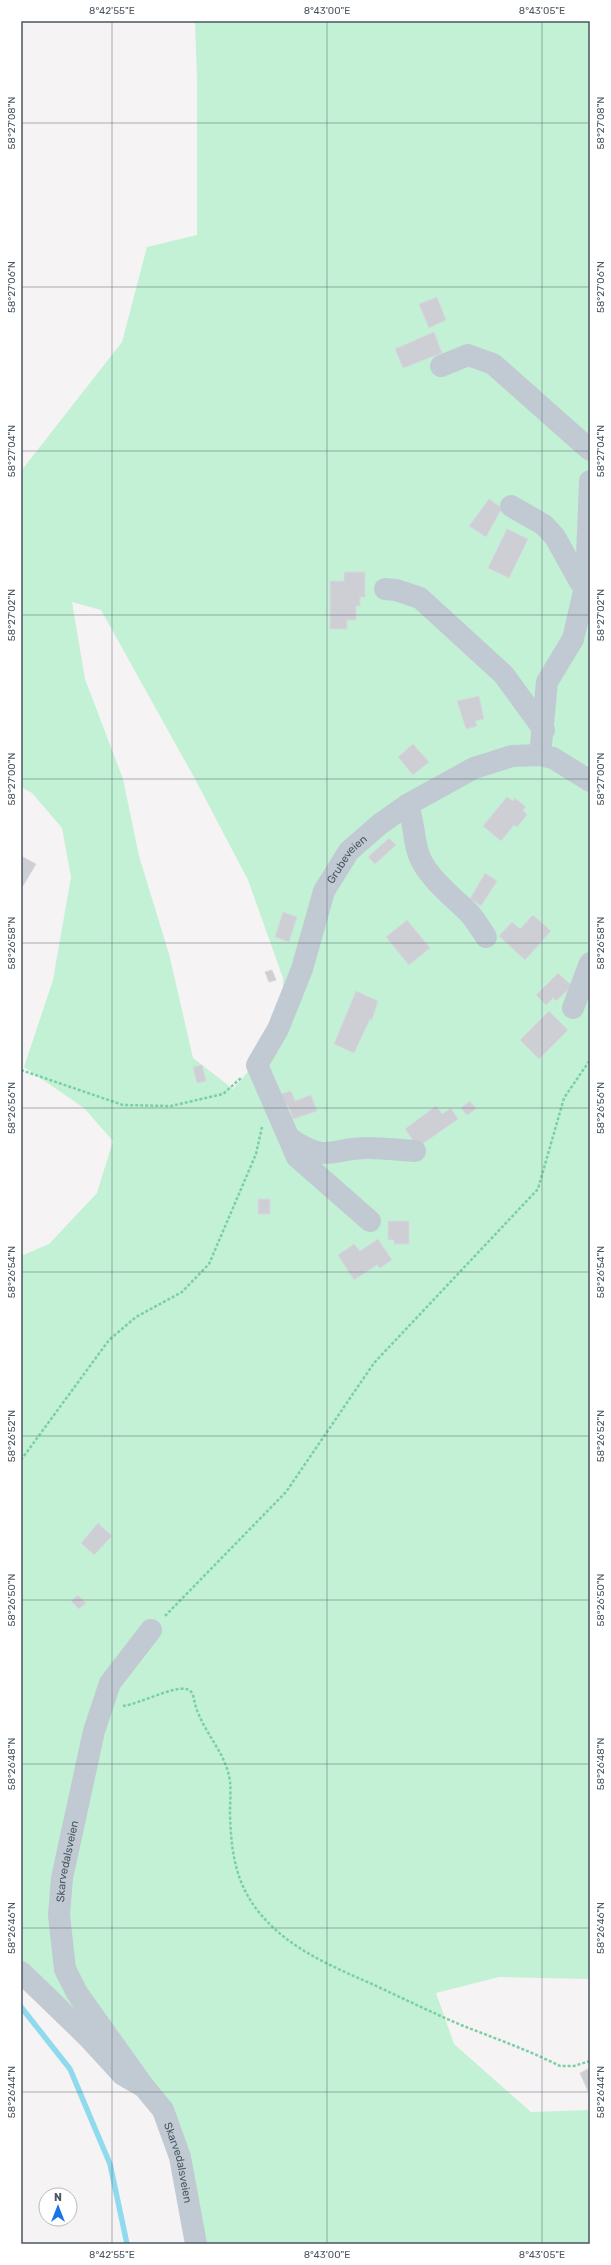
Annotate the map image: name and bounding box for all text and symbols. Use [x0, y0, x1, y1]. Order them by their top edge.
text: 8°42'55"E [89, 5, 135, 17]
text: 8°43'00"E [304, 5, 350, 17]
text: 8°43'05"E [519, 5, 565, 17]
text: 58°27'08"N [6, 97, 18, 149]
text: 58°27'08"N [595, 97, 607, 149]
text: 58°27'06"N [6, 261, 18, 313]
text: 58°27'06"N [595, 261, 607, 313]
text: 58°27'04"N [6, 425, 18, 477]
text: 58°27'04"N [595, 425, 607, 477]
text: 58°27'02"N [6, 589, 18, 641]
text: 58°27'02"N [595, 589, 607, 641]
text: 58°27'00"N [6, 753, 18, 805]
text: 58°27'00"N [595, 753, 607, 805]
street label: Grubeveien [324, 832, 370, 886]
text: 58°26'58"N [6, 917, 18, 969]
text: 58°26'58"N [595, 917, 607, 969]
text: 58°26'56"N [6, 1082, 18, 1134]
text: 58°26'56"N [595, 1082, 607, 1134]
text: 58°26'54"N [6, 1246, 18, 1298]
text: 58°26'54"N [595, 1246, 607, 1298]
text: 58°26'52"N [6, 1410, 18, 1462]
text: 58°26'52"N [595, 1410, 607, 1462]
text: 58°26'50"N [6, 1574, 18, 1626]
text: 58°26'50"N [595, 1574, 607, 1626]
text: 58°26'48"N [6, 1738, 18, 1790]
text: 58°26'48"N [595, 1738, 607, 1790]
street label: Skarvedalsveien [54, 1819, 81, 1903]
text: 58°26'46"N [6, 1902, 18, 1954]
text: 58°26'46"N [595, 1902, 607, 1954]
text: 58°26'44"N [6, 2066, 18, 2118]
text: 58°26'44"N [595, 2066, 607, 2118]
street label: Skarvedalsveien [161, 2121, 194, 2204]
north arrow [38, 2187, 78, 2227]
text: N [54, 2191, 62, 2204]
text: 8°42'55"E [89, 2249, 135, 2261]
text: 8°43'00"E [304, 2249, 350, 2261]
text: 8°43'05"E [519, 2249, 565, 2261]

